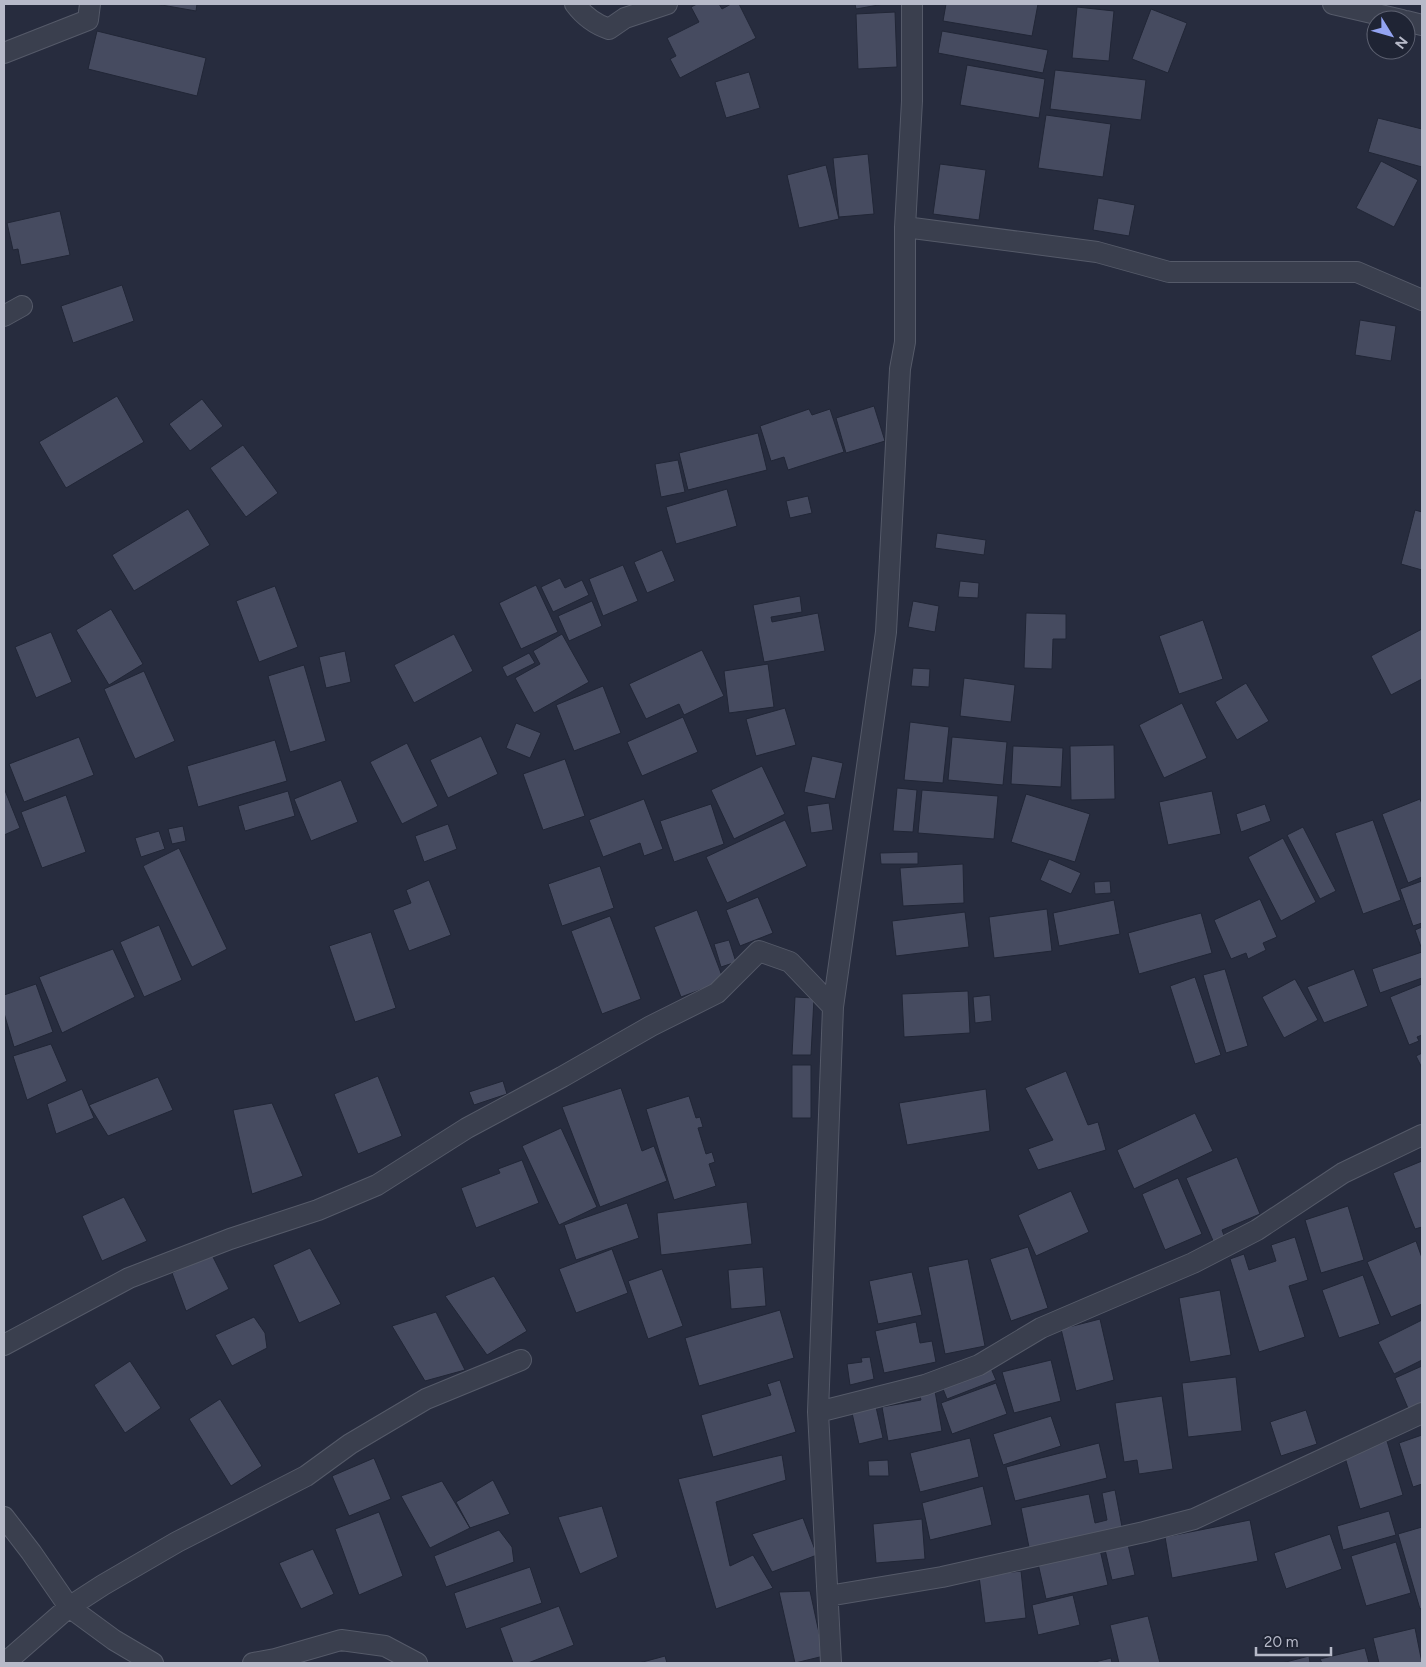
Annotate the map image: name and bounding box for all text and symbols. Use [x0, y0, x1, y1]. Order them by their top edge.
north arrow [1366, 10, 1416, 60]
text: N [1391, 33, 1411, 52]
scale bar [1256, 1624, 1331, 1656]
text: 20 m [1264, 1633, 1298, 1651]

